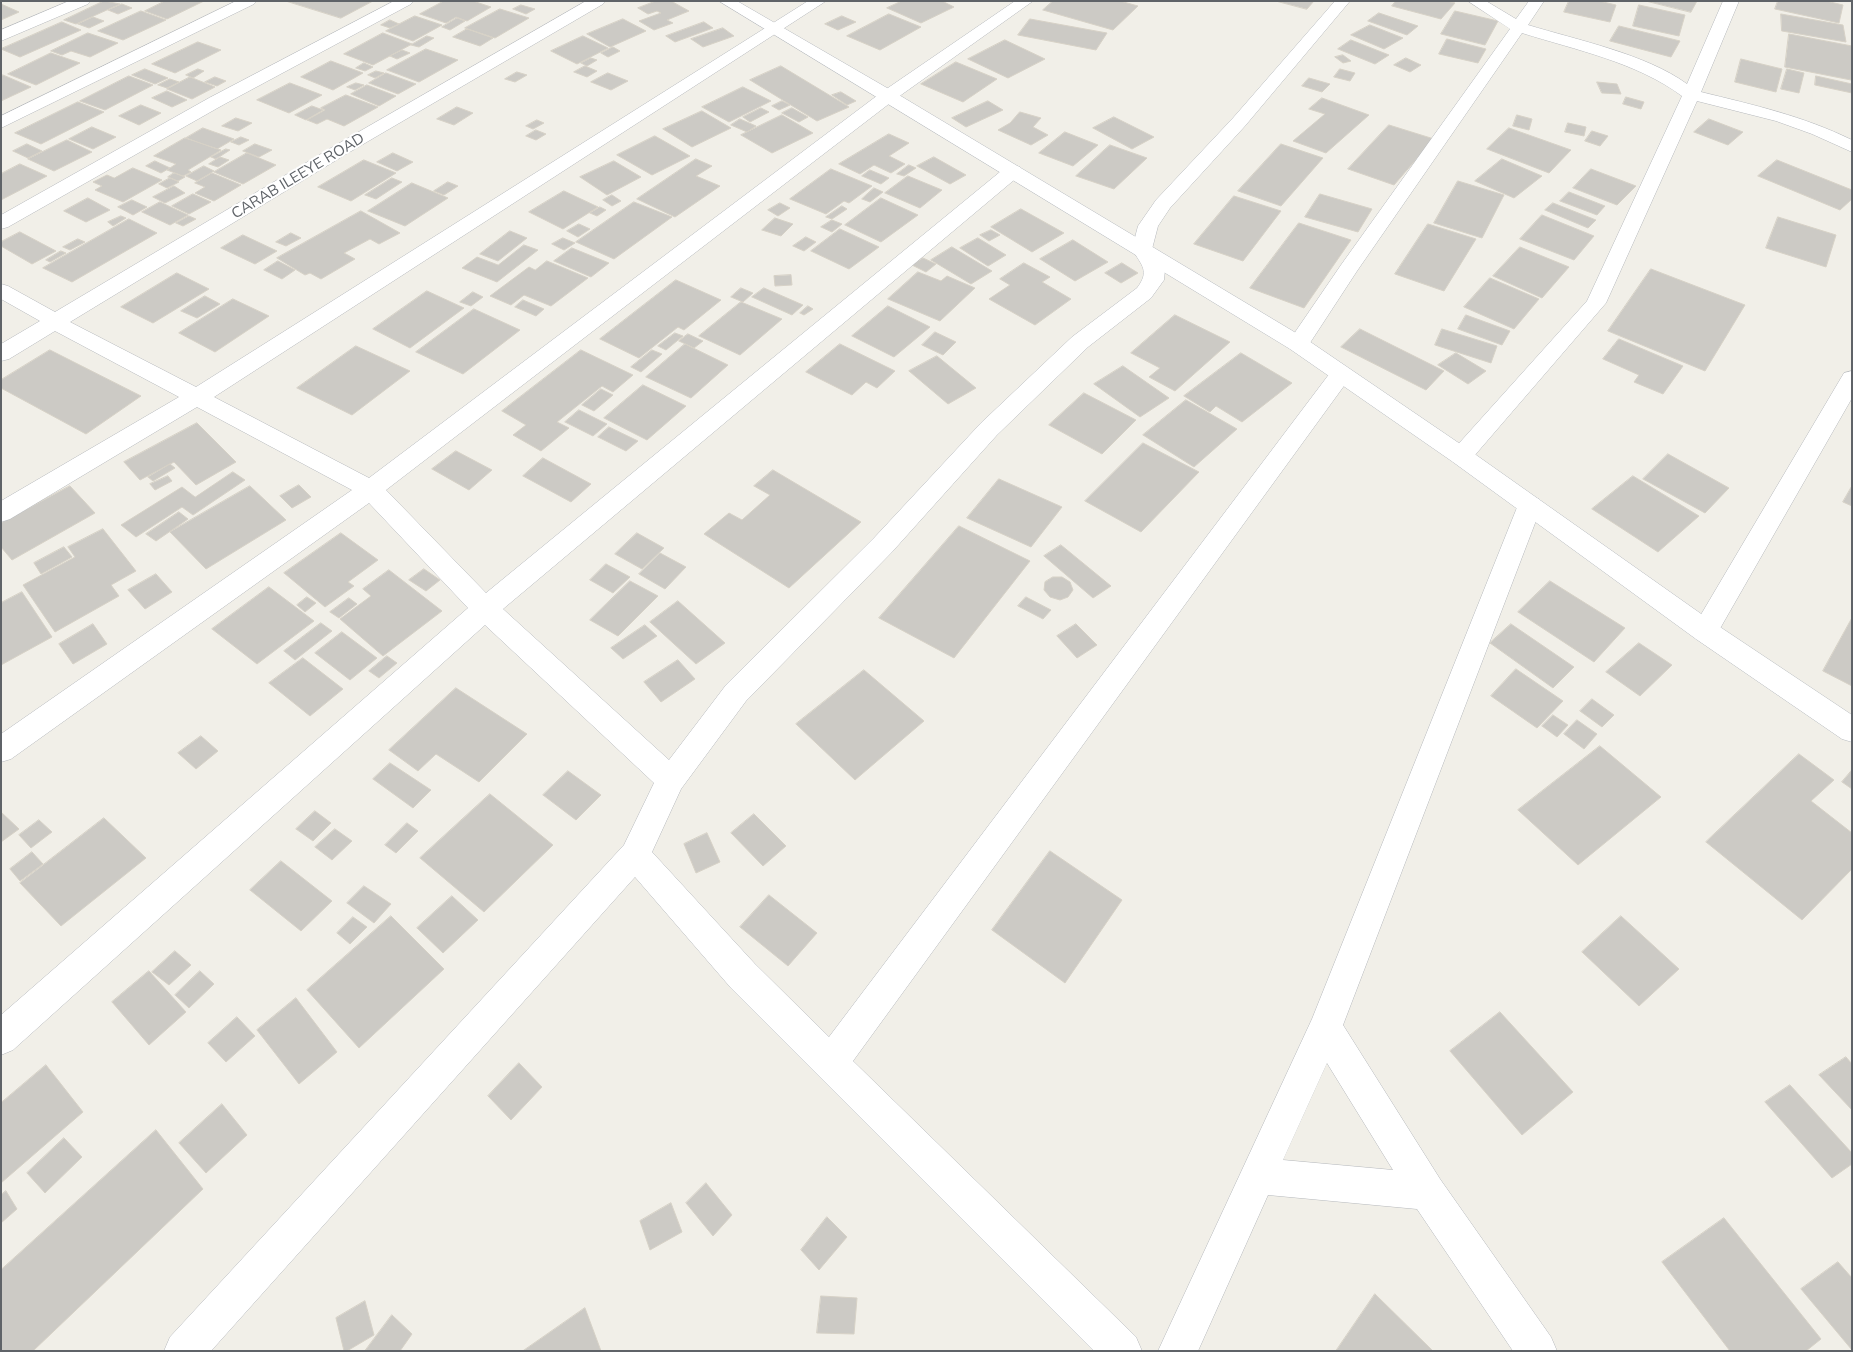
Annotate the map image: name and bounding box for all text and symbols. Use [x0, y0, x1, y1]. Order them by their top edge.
street label: CARAB ILEEYE ROAD [228, 129, 368, 223]

